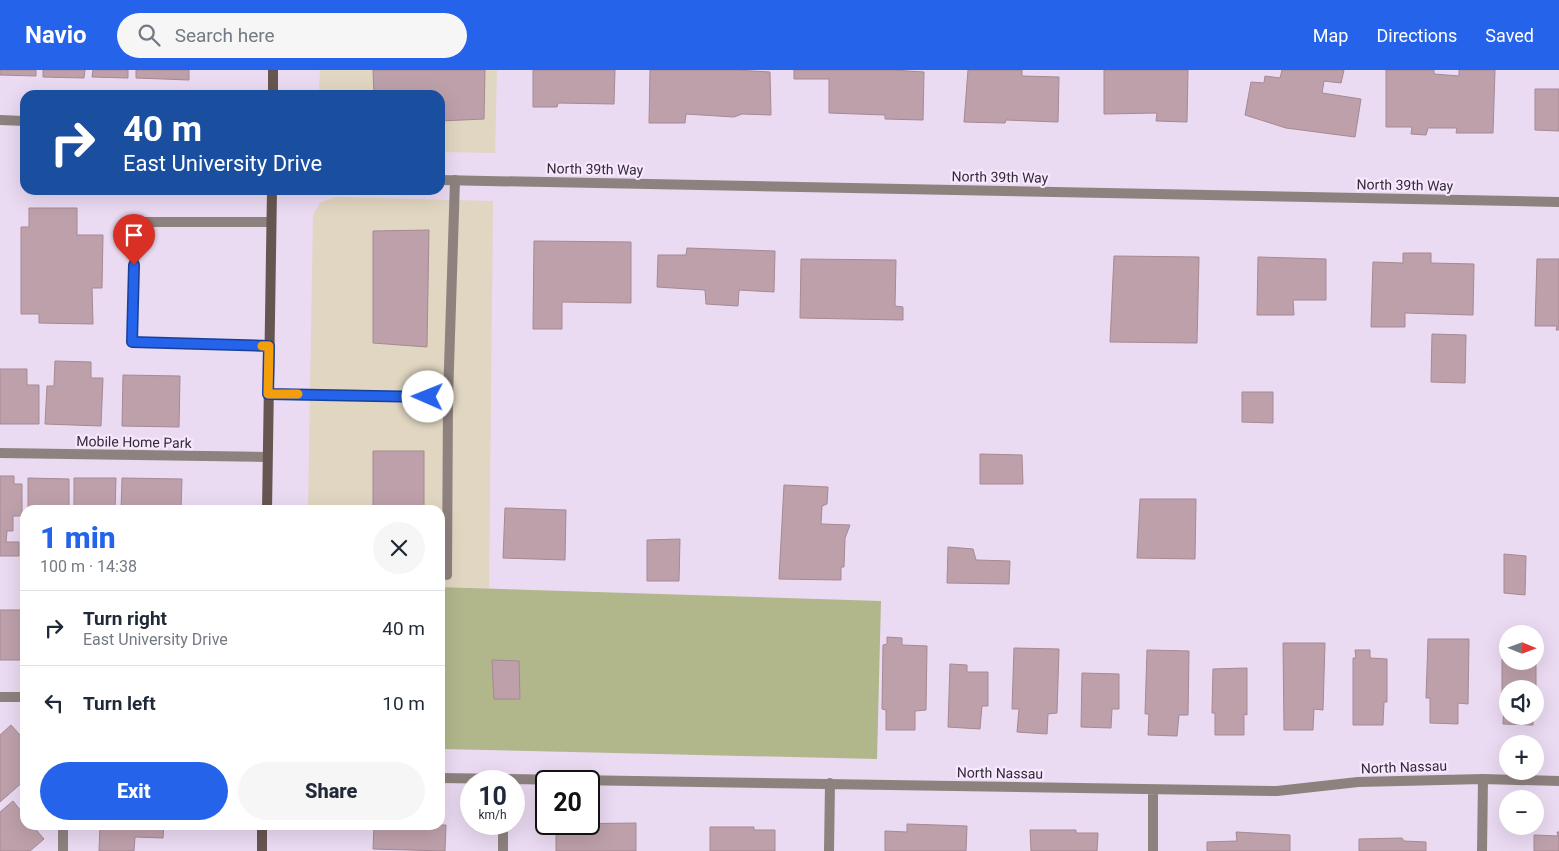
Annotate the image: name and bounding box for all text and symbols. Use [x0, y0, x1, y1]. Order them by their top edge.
search box [117, 13, 467, 58]
text: Navio [25, 21, 87, 49]
icon: search [135, 21, 163, 49]
text: Search here [175, 24, 275, 47]
text: Map [1313, 25, 1348, 46]
text: Directions [1376, 25, 1457, 46]
text: Saved [1485, 25, 1534, 46]
text: 40 m [123, 109, 202, 150]
icon: right [40, 110, 105, 175]
text: East University Drive [123, 151, 322, 176]
street label: North 39th Way [547, 160, 644, 178]
street label: North 39th Way [952, 168, 1049, 186]
street label: North 39th Way [1357, 176, 1454, 194]
pin [113, 214, 155, 265]
icon: arrive [120, 221, 148, 249]
position arrow [401, 370, 453, 422]
street label: Mobile Home Park [76, 433, 193, 451]
text: 1 min [40, 520, 116, 555]
button: close [373, 522, 425, 574]
text: 100 m · 14:38 [40, 557, 137, 576]
text: Turn right [83, 607, 167, 630]
icon: right [40, 614, 68, 642]
text: 40 m [382, 617, 425, 640]
north arrow [1499, 625, 1544, 670]
map controls [1499, 625, 1544, 835]
text: East University Drive [83, 630, 228, 649]
button: sound [1499, 680, 1544, 725]
icon: left [40, 689, 68, 717]
text: Turn left [83, 692, 156, 715]
text: 10 m [382, 692, 425, 715]
button: + [1499, 735, 1544, 780]
street label: North Nassau [1361, 758, 1447, 776]
button: Exit [40, 762, 228, 820]
button: Share [238, 762, 425, 820]
street label: North Nassau [957, 764, 1043, 782]
speed limit sign: 20 [535, 770, 600, 835]
text: 10 [478, 782, 507, 811]
button: − [1499, 790, 1544, 835]
text: km/h [478, 808, 507, 822]

